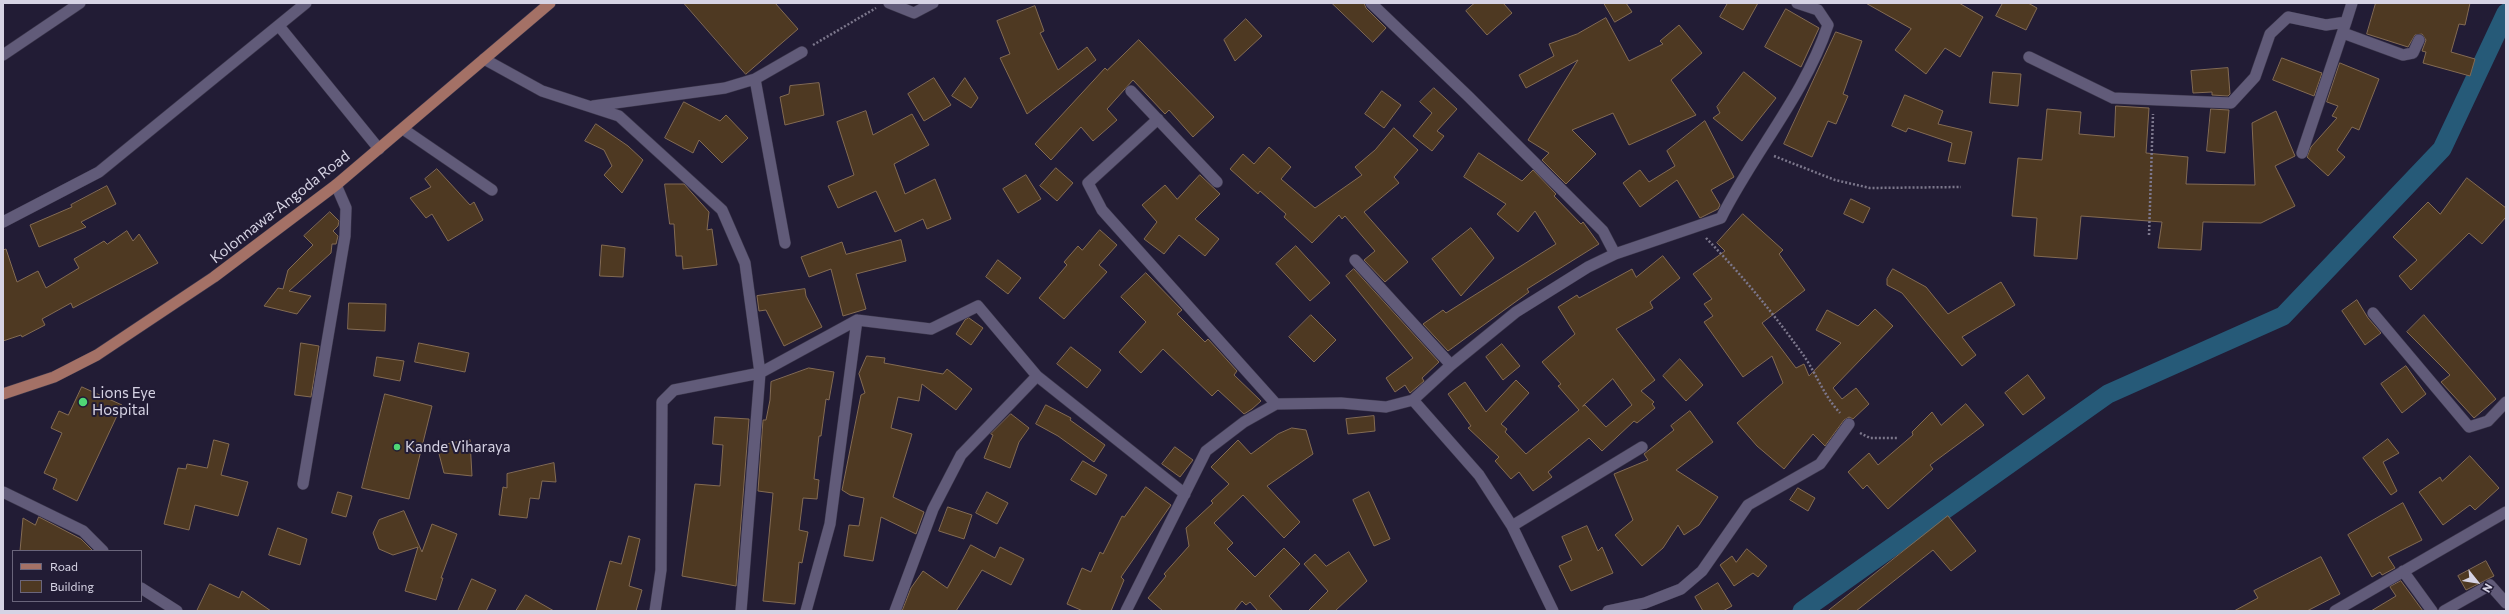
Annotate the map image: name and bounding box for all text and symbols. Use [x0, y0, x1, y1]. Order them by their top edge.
street label: Kolonnawa-Angoda Road [207, 147, 353, 267]
place label: Lions Eye Hospital [92, 384, 156, 419]
marker: Lions Eye Hospital [77, 396, 89, 408]
place label: Kande Viharaya [405, 438, 511, 456]
marker: Kande Viharaya [392, 442, 402, 452]
legend [12, 550, 142, 602]
text: Road [50, 559, 78, 573]
north arrow [2457, 562, 2497, 602]
text: Building [50, 579, 94, 593]
text: N [2480, 581, 2496, 595]

